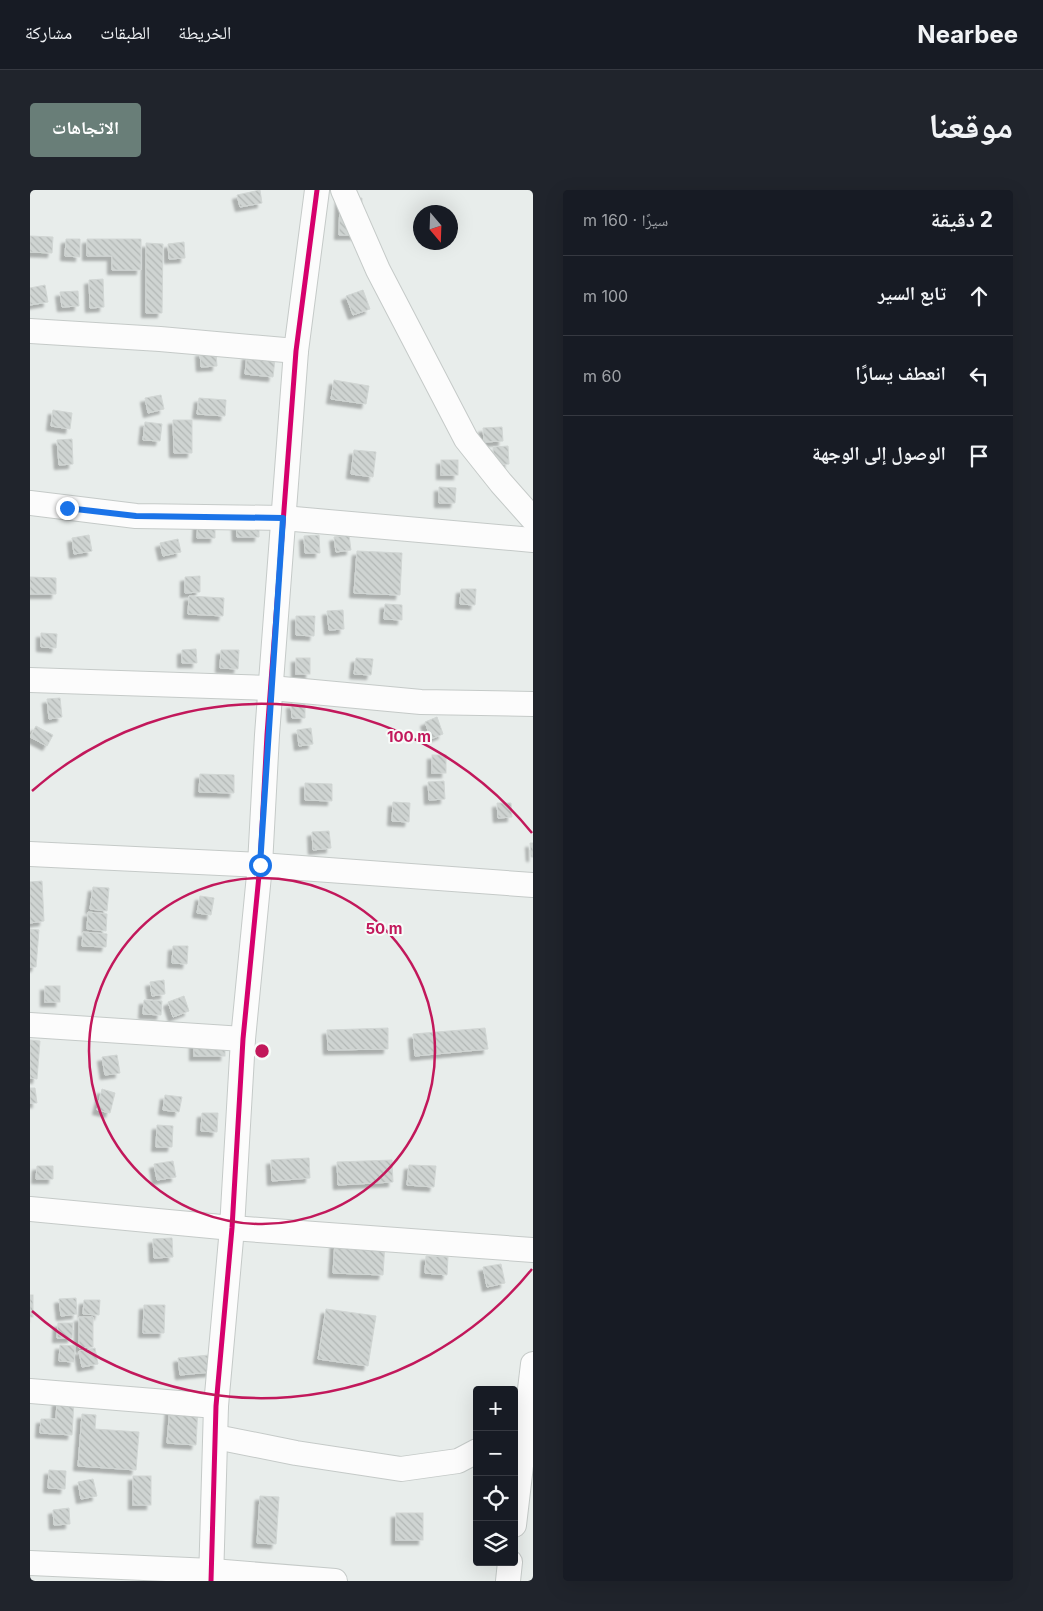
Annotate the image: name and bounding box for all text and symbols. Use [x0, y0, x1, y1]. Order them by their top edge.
text: Nearbee [917, 20, 1018, 49]
text: مشاركة [25, 22, 72, 43]
text: الطبقات [100, 22, 150, 43]
text: الخريطة [178, 22, 231, 43]
button: الاتجاهات [30, 103, 141, 157]
text: موقعنا [928, 104, 1013, 146]
north arrow [413, 205, 458, 250]
text: 2 دقيقة [931, 207, 993, 232]
text: سيرًا · 160 m [583, 210, 668, 230]
text: تابع السير [878, 282, 946, 305]
icon: ahead [965, 282, 993, 310]
text: 100 m [583, 286, 628, 306]
text: انعطف يسارًا [855, 362, 946, 385]
icon: left [965, 362, 993, 390]
text: 60 m [583, 366, 622, 386]
text: الوصول إلى الوجهة [812, 442, 946, 465]
icon: arrive [965, 442, 993, 470]
route end [56, 497, 79, 520]
text: 100 m [387, 727, 431, 746]
route start [249, 854, 272, 877]
text: 50 m [366, 919, 402, 938]
centre of rings [253, 1042, 271, 1060]
map controls [473, 1386, 518, 1566]
button: + [473, 1386, 518, 1431]
button: − [473, 1431, 518, 1476]
button: locate [473, 1476, 518, 1521]
button: layers [473, 1521, 518, 1566]

